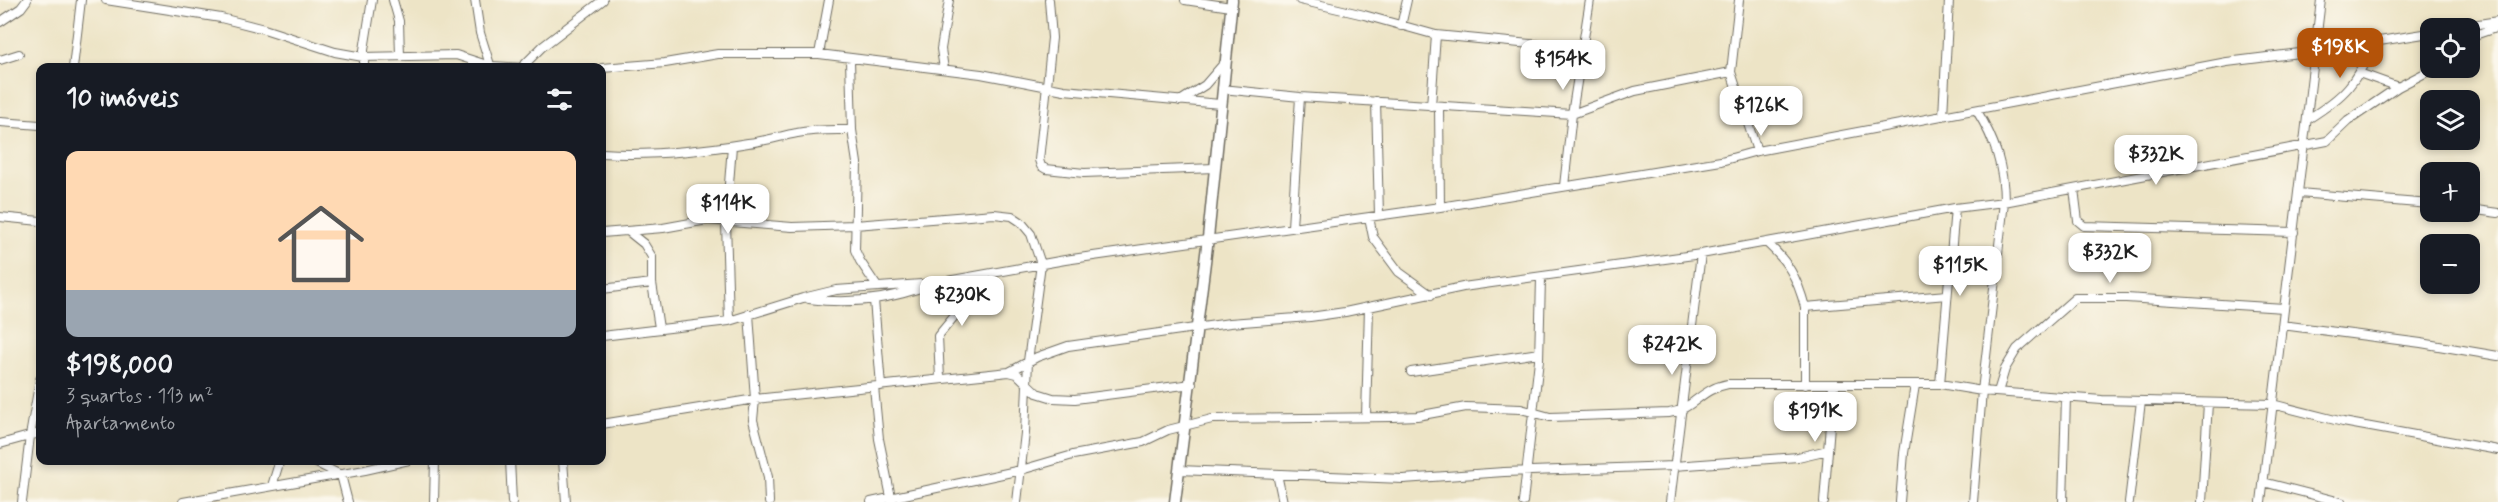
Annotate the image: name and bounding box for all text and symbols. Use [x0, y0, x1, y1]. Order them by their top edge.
map controls [2420, 18, 2480, 294]
button: locate [2420, 18, 2480, 78]
pin: $198K [2298, 28, 2382, 79]
text: $198K [2311, 34, 2369, 61]
pin: $154K [1521, 40, 1605, 91]
text: $154K [1534, 46, 1592, 73]
text: 10 imóveis [66, 82, 179, 116]
icon: filters [543, 83, 576, 116]
pin: $126K [1719, 86, 1803, 137]
button: layers [2420, 90, 2480, 150]
text: $126K [1734, 92, 1788, 119]
pin: $332K [2114, 135, 2198, 186]
text: $332K [2128, 141, 2184, 168]
button: + [2420, 162, 2480, 222]
pin: $114K [686, 184, 770, 235]
icon: home [267, 190, 375, 298]
text: $114K [700, 190, 756, 217]
pin: $332K [2068, 233, 2152, 284]
button: − [2420, 234, 2480, 294]
text: $332K [2082, 239, 2138, 266]
pin: $115K [1918, 246, 2002, 297]
text: $115K [1933, 252, 1987, 279]
pin: $230K [920, 276, 1004, 327]
text: $230K [934, 282, 990, 309]
pin: $242K [1630, 325, 1714, 376]
text: $242K [1642, 331, 1702, 358]
text: $198,000 [66, 349, 173, 383]
text: 3 quartos · 113 m² [66, 383, 213, 410]
pin: $191K [1773, 392, 1857, 443]
text: $191K [1788, 398, 1842, 425]
text: Apartamento [66, 410, 175, 437]

